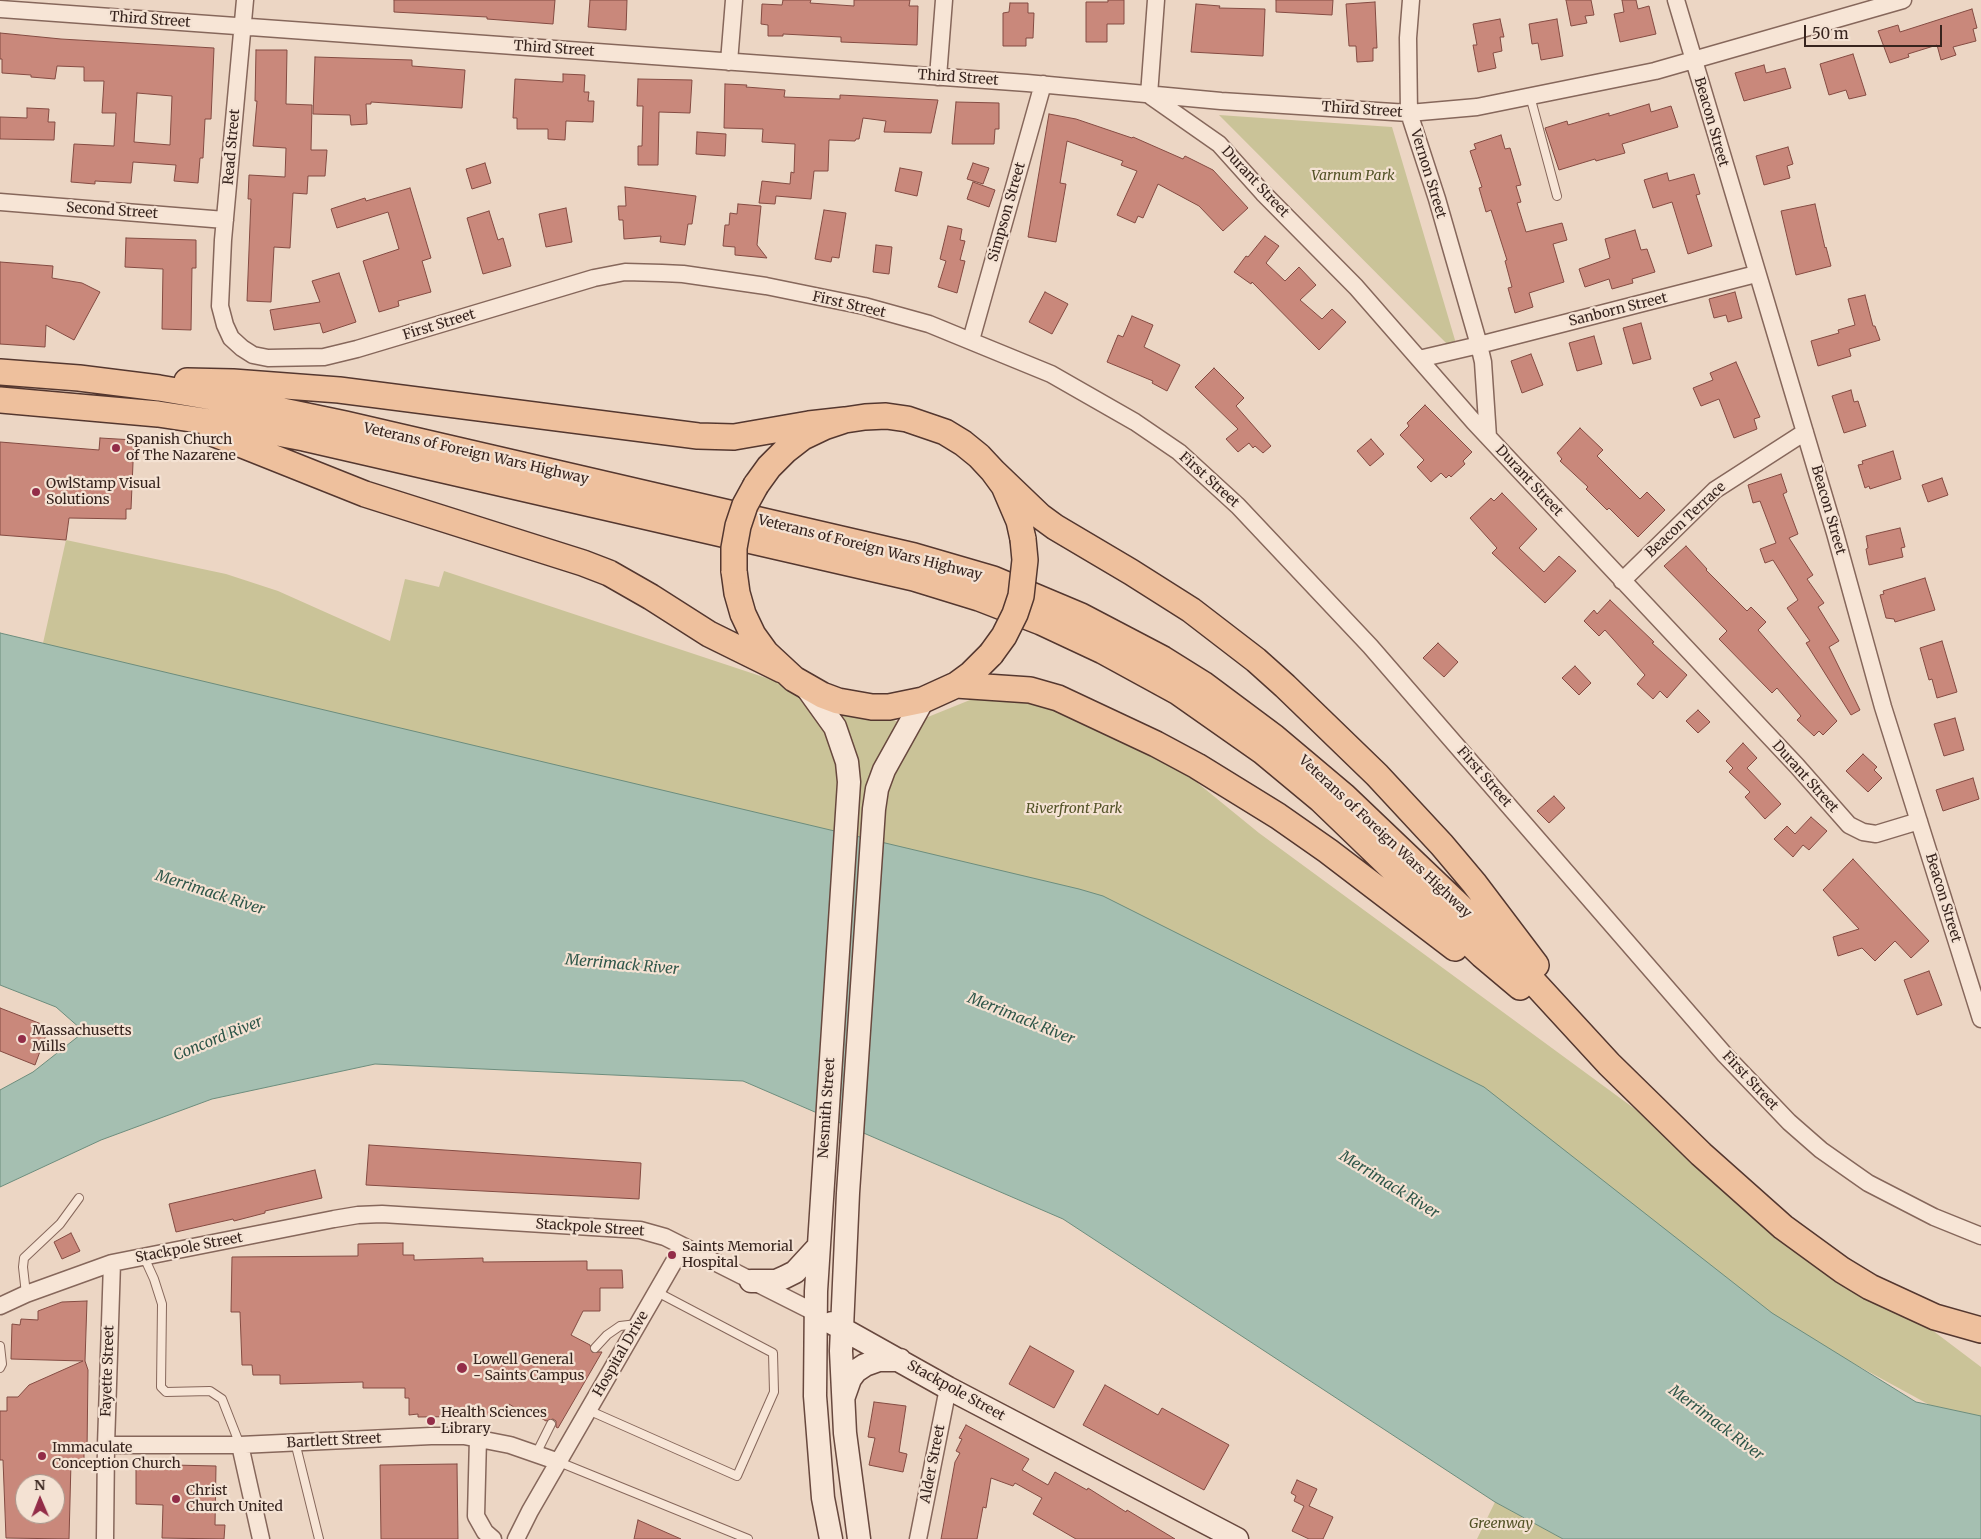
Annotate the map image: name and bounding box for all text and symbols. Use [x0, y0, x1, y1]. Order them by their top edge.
street label: Third Street [109, 9, 191, 31]
scale bar [1806, 15, 1944, 47]
text: 50 m [1812, 24, 1849, 43]
street label: Third Street [513, 38, 595, 60]
street label: Third Street [917, 67, 999, 89]
street label: Beacon Street [1690, 75, 1732, 169]
street label: Third Street [1321, 99, 1403, 121]
street label: Read Street [220, 108, 244, 186]
street label: Vernon Street [1406, 127, 1450, 221]
street label: Durant Street [1218, 143, 1292, 221]
street label: Simpson Street [985, 160, 1029, 264]
park label: Varnum Park [1311, 168, 1395, 184]
street label: Second Street [65, 199, 159, 223]
street label: First Street [811, 288, 887, 322]
street label: Sanborn Street [1567, 290, 1669, 330]
street label: First Street [401, 306, 477, 344]
street label: Veterans of Foreign Wars Highway [362, 420, 590, 488]
place label: Spanish Church of The Nazarene [126, 432, 236, 464]
marker: Spanish Church of The Nazarene [110, 442, 122, 454]
street label: Durant Street [1492, 442, 1566, 520]
street label: First Street [1176, 449, 1242, 511]
street label: Beacon Street [1807, 463, 1849, 557]
place label: OwlStamp Visual Solutions [46, 476, 160, 508]
street label: Beacon Terrace [1643, 479, 1729, 561]
marker: OwlStamp Visual Solutions [30, 486, 42, 498]
street label: Veterans of Foreign Wars Highway [756, 512, 984, 584]
street label: Durant Street [1768, 738, 1842, 816]
street label: First Street [1453, 743, 1515, 811]
street label: Veterans of Foreign Wars Highway [1295, 752, 1475, 922]
park label: Riverfront Park [1026, 801, 1122, 817]
street label: Beacon Street [1921, 851, 1965, 945]
water label: Merrimack River [153, 867, 267, 919]
water label: Merrimack River [565, 951, 679, 979]
water label: Merrimack River [965, 989, 1077, 1049]
water label: Concord River [171, 1013, 265, 1065]
place label: Massachusetts Mills [32, 1023, 132, 1056]
marker: Massachusetts Mills [16, 1033, 28, 1045]
street label: First Street [1718, 1048, 1782, 1114]
street label: Nesmith Street [815, 1057, 839, 1159]
water label: Merrimack River [1336, 1147, 1442, 1223]
street label: Stackpole Street [535, 1216, 645, 1240]
street label: Stackpole Street [134, 1229, 244, 1267]
place label: Saints Memorial Hospital [682, 1239, 793, 1272]
marker: Saints Memorial Hospital [666, 1249, 678, 1261]
street label: Hospital Drive [590, 1308, 652, 1400]
street label: Fayette Street [98, 1325, 118, 1417]
place label: Lowell General - Saints Campus [473, 1352, 584, 1384]
street label: Stackpole Street [904, 1357, 1008, 1425]
marker: Lowell General - Saints Campus [455, 1361, 469, 1375]
water label: Merrimack River [1665, 1382, 1767, 1464]
place label: Health Sciences Library [441, 1405, 547, 1438]
marker: Health Sciences Library [425, 1415, 437, 1427]
street label: Alder Street [917, 1423, 949, 1505]
street label: Bartlett Street [286, 1430, 382, 1452]
place label: Immaculate Conception Church [52, 1440, 181, 1472]
marker: Immaculate Conception Church [36, 1450, 48, 1462]
north arrow [15, 1474, 65, 1524]
text: N [34, 1476, 45, 1494]
place label: Christ Church United [186, 1483, 283, 1515]
marker: Christ Church United [170, 1493, 182, 1505]
park label: Greenway [1469, 1516, 1533, 1532]

